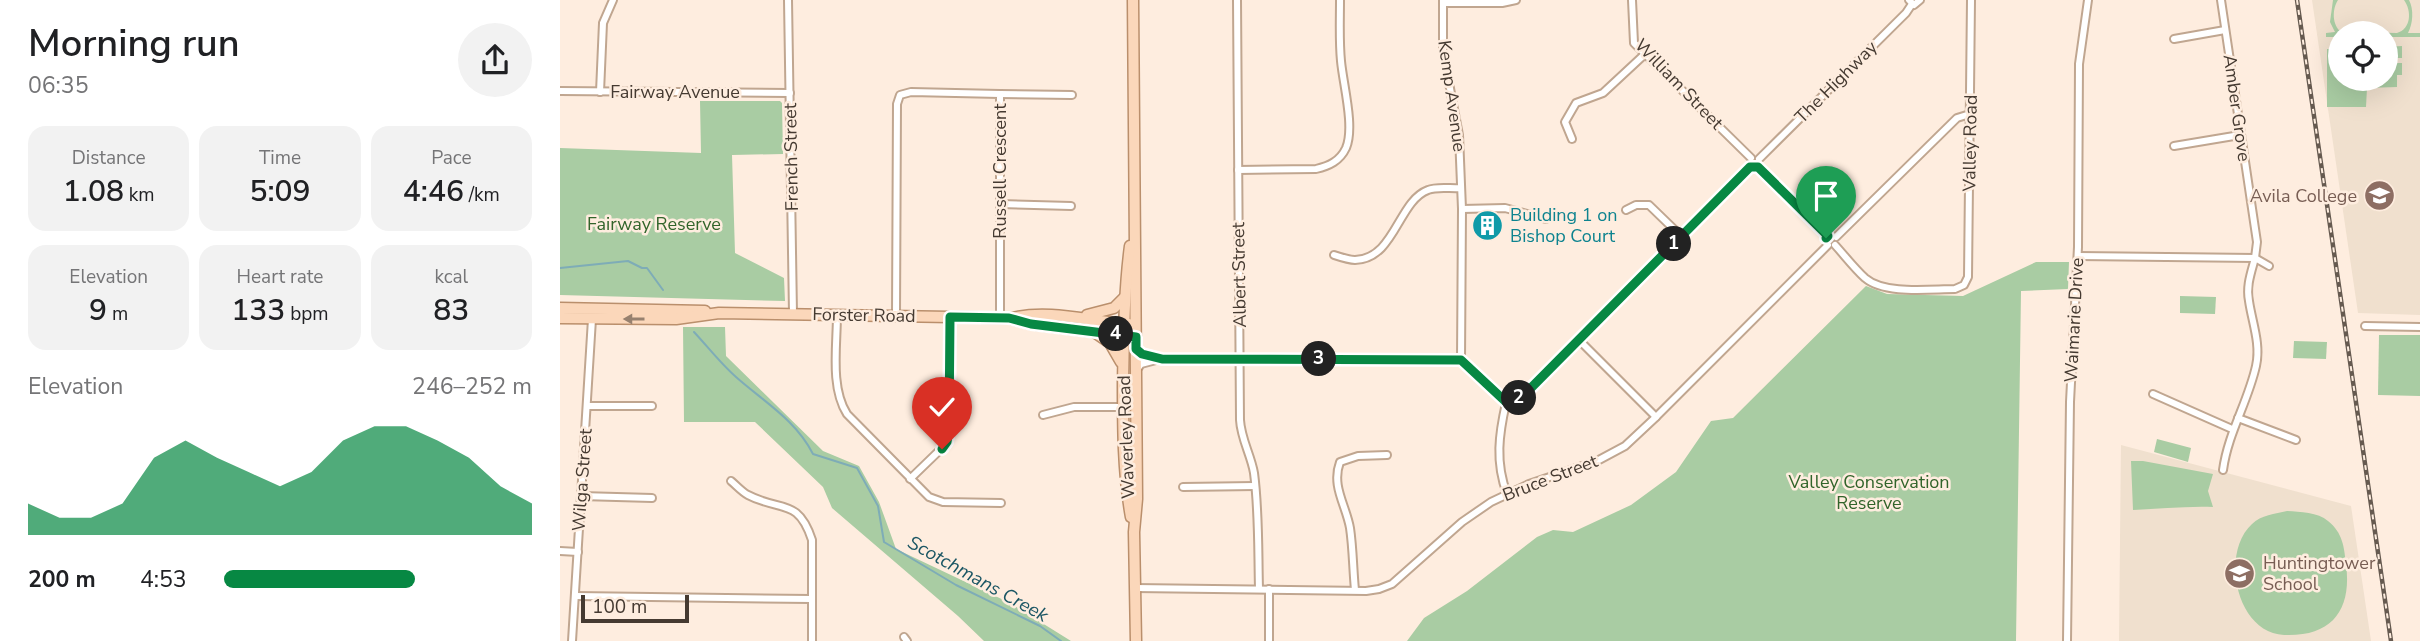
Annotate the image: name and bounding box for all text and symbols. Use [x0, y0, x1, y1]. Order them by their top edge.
text: Morning run [28, 18, 240, 69]
map controls [2328, 21, 2398, 91]
button: locate [2328, 21, 2398, 91]
button: share [458, 23, 532, 97]
street label: William Street [1630, 33, 1729, 135]
street label: The Highway [1790, 35, 1883, 128]
street label: Kemp Avenue [1432, 39, 1472, 153]
street label: Amber Grove [2218, 53, 2256, 163]
text: 06:35 [28, 70, 88, 101]
street label: Fairway Avenue [610, 80, 740, 104]
street label: Valley Road [1957, 94, 1983, 193]
street label: French Street [778, 102, 804, 211]
street label: Russell Crescent [988, 103, 1012, 239]
text: Distance [72, 145, 146, 171]
text: Time [259, 145, 301, 171]
text: Pace [431, 145, 472, 171]
pin [1796, 166, 1856, 238]
text: 1.08 [63, 171, 124, 212]
text: 5:09 [249, 171, 311, 212]
text: 4:46 [403, 171, 464, 212]
icon: arrive [1807, 177, 1845, 215]
school or university icon: Avila College [2363, 179, 2397, 213]
text: km [124, 182, 155, 208]
text: /km [464, 182, 500, 208]
place label: Avila College [2250, 184, 2357, 208]
place label: Building 1 on Bishop Court [1510, 203, 1617, 248]
building icon: Building 1 on Bishop Court [1470, 208, 1504, 242]
park label: Fairway Reserve [587, 212, 721, 236]
street label: Albert Street [1226, 221, 1252, 328]
pin: 1 [1656, 226, 1692, 262]
text: 1 [1668, 230, 1679, 256]
street label: Waimarie Drive [2059, 257, 2089, 383]
text: Elevation [69, 264, 148, 290]
text: Heart rate [237, 264, 323, 290]
text: kcal [434, 264, 468, 290]
text: 9 [89, 290, 107, 331]
text: 133 [231, 290, 285, 331]
text: 83 [433, 290, 469, 331]
text: m [107, 301, 128, 327]
text: bpm [285, 301, 329, 327]
street label: Forster Road [812, 302, 916, 328]
one-way arrow [622, 313, 644, 325]
pin: 4 [1098, 316, 1134, 352]
text: 4 [1110, 320, 1121, 346]
pin: 3 [1302, 342, 1336, 376]
text: 3 [1313, 345, 1324, 371]
text: Elevation [28, 371, 123, 402]
text: 246–252 m [412, 371, 532, 402]
street label: Waverley Road [1112, 375, 1140, 499]
pin [912, 377, 972, 449]
pin: 2 [1502, 380, 1536, 416]
text: 2 [1513, 384, 1524, 410]
icon: check [923, 388, 961, 426]
street label: Wilga Street [566, 427, 598, 532]
street label: Bruce Street [1499, 449, 1602, 507]
park label: Valley Conservation Reserve [1787, 470, 1950, 515]
water label: Scotchmans Creek [903, 530, 1053, 629]
place label: Huntingtower School [2263, 551, 2376, 596]
school or university icon: Huntingtower School [2223, 556, 2257, 590]
text: 200 m [28, 564, 96, 595]
text: 4:53 [140, 564, 187, 595]
scale bar [581, 592, 690, 624]
text: 100 m [592, 594, 647, 620]

